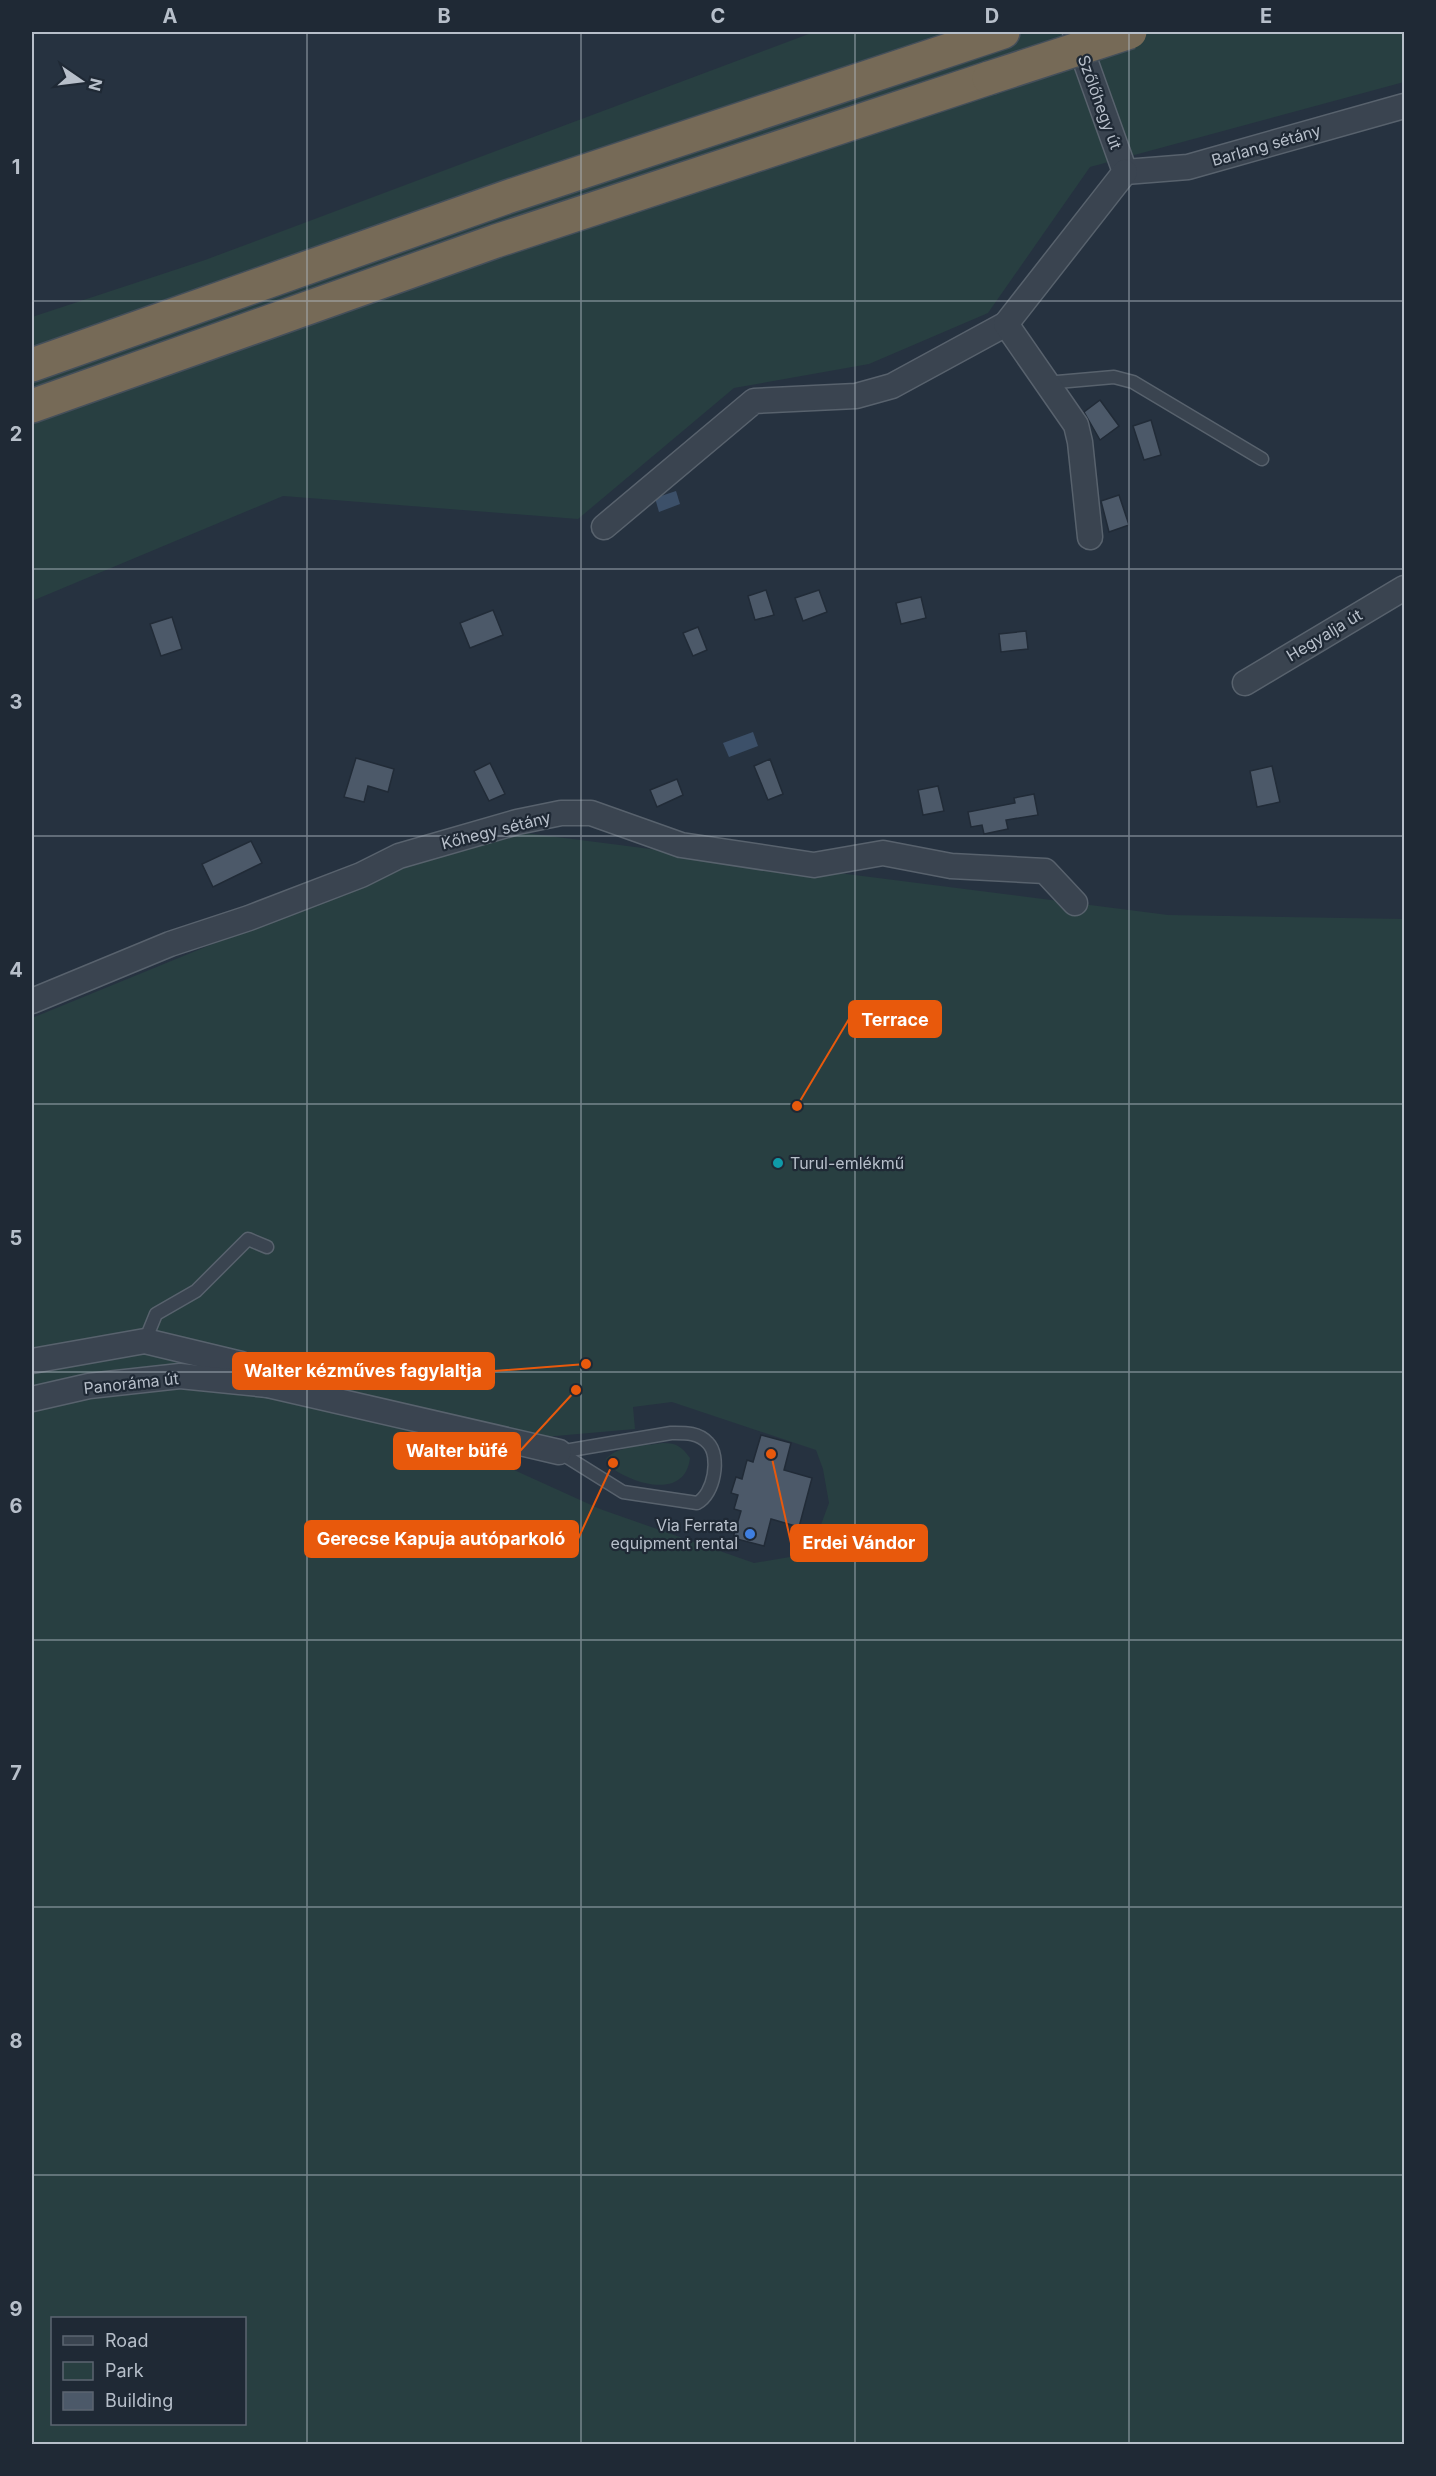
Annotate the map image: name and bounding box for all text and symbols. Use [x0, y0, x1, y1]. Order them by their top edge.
text: A [163, 4, 178, 28]
text: B [437, 4, 451, 28]
text: C [711, 4, 725, 28]
text: D [985, 4, 999, 28]
text: E [1260, 4, 1272, 28]
north arrow [51, 51, 111, 111]
street label: Szőlőhegy út [1074, 52, 1126, 152]
text: N [84, 76, 107, 93]
street label: Barlang sétány [1209, 120, 1323, 170]
text: 1 [12, 155, 20, 179]
text: 2 [10, 422, 22, 446]
street label: Hegyalja út [1282, 605, 1366, 665]
text: 3 [10, 690, 22, 714]
street label: Kőhegy sétány [439, 807, 553, 853]
text: 4 [9, 958, 23, 982]
callout: Terrace [849, 1001, 941, 1037]
text: Terrace [861, 1009, 929, 1030]
place label: Turul-emlékmű [790, 1153, 904, 1173]
marker: Turul-emlékmű [771, 1156, 785, 1170]
text: 5 [10, 1226, 22, 1250]
callout: Walter kézműves fagylaltja [233, 1353, 494, 1389]
text: Walter kézműves fagylaltja [244, 1360, 482, 1381]
street label: Panoráma út [82, 1368, 180, 1398]
callout: Walter büfé [394, 1433, 520, 1469]
text: Walter büfé [406, 1440, 508, 1461]
text: 6 [10, 1494, 23, 1518]
place label: Via Ferrata equipment rental [611, 1515, 738, 1553]
callout: Gerecse Kapuja autóparkoló [305, 1521, 578, 1557]
callout: Erdei Vándor [791, 1525, 927, 1561]
marker: Via Ferrata equipment rental [743, 1527, 757, 1541]
text: Gerecse Kapuja autóparkoló [317, 1528, 565, 1549]
text: Erdei Vándor [803, 1532, 915, 1553]
text: 7 [10, 1761, 22, 1785]
text: 8 [9, 2029, 23, 2053]
text: 9 [10, 2297, 23, 2321]
legend [51, 2317, 246, 2425]
text: Road [105, 2330, 148, 2351]
text: Park [105, 2360, 144, 2381]
text: Building [105, 2390, 173, 2411]

